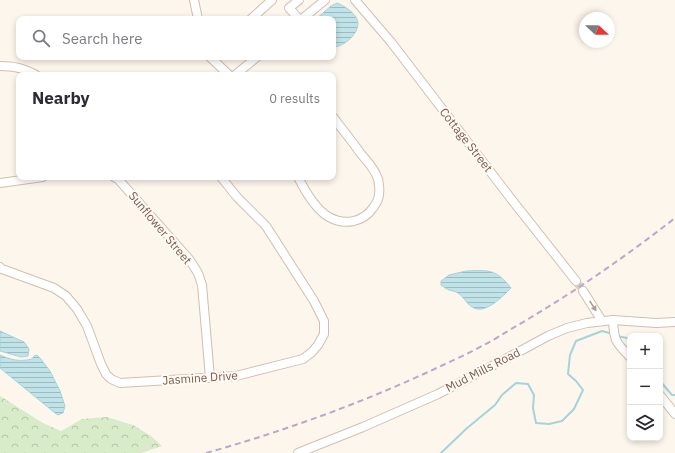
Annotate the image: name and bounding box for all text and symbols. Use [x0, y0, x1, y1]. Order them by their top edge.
north arrow [579, 12, 615, 48]
search box [16, 16, 336, 60]
icon: search [30, 27, 52, 49]
text: Search here [62, 29, 142, 48]
text: Nearby [32, 87, 90, 109]
text: 0 results [269, 90, 320, 107]
street label: Cottage Street [437, 105, 496, 175]
street label: Sunflower Street [126, 188, 195, 267]
one-way arrow [589, 300, 596, 312]
map controls [627, 333, 663, 441]
button: + [627, 333, 663, 369]
street label: Mud Mills Road [443, 344, 523, 395]
street label: Jasmine Drive [162, 367, 239, 388]
button: − [627, 369, 663, 405]
button: layers [627, 405, 663, 441]

